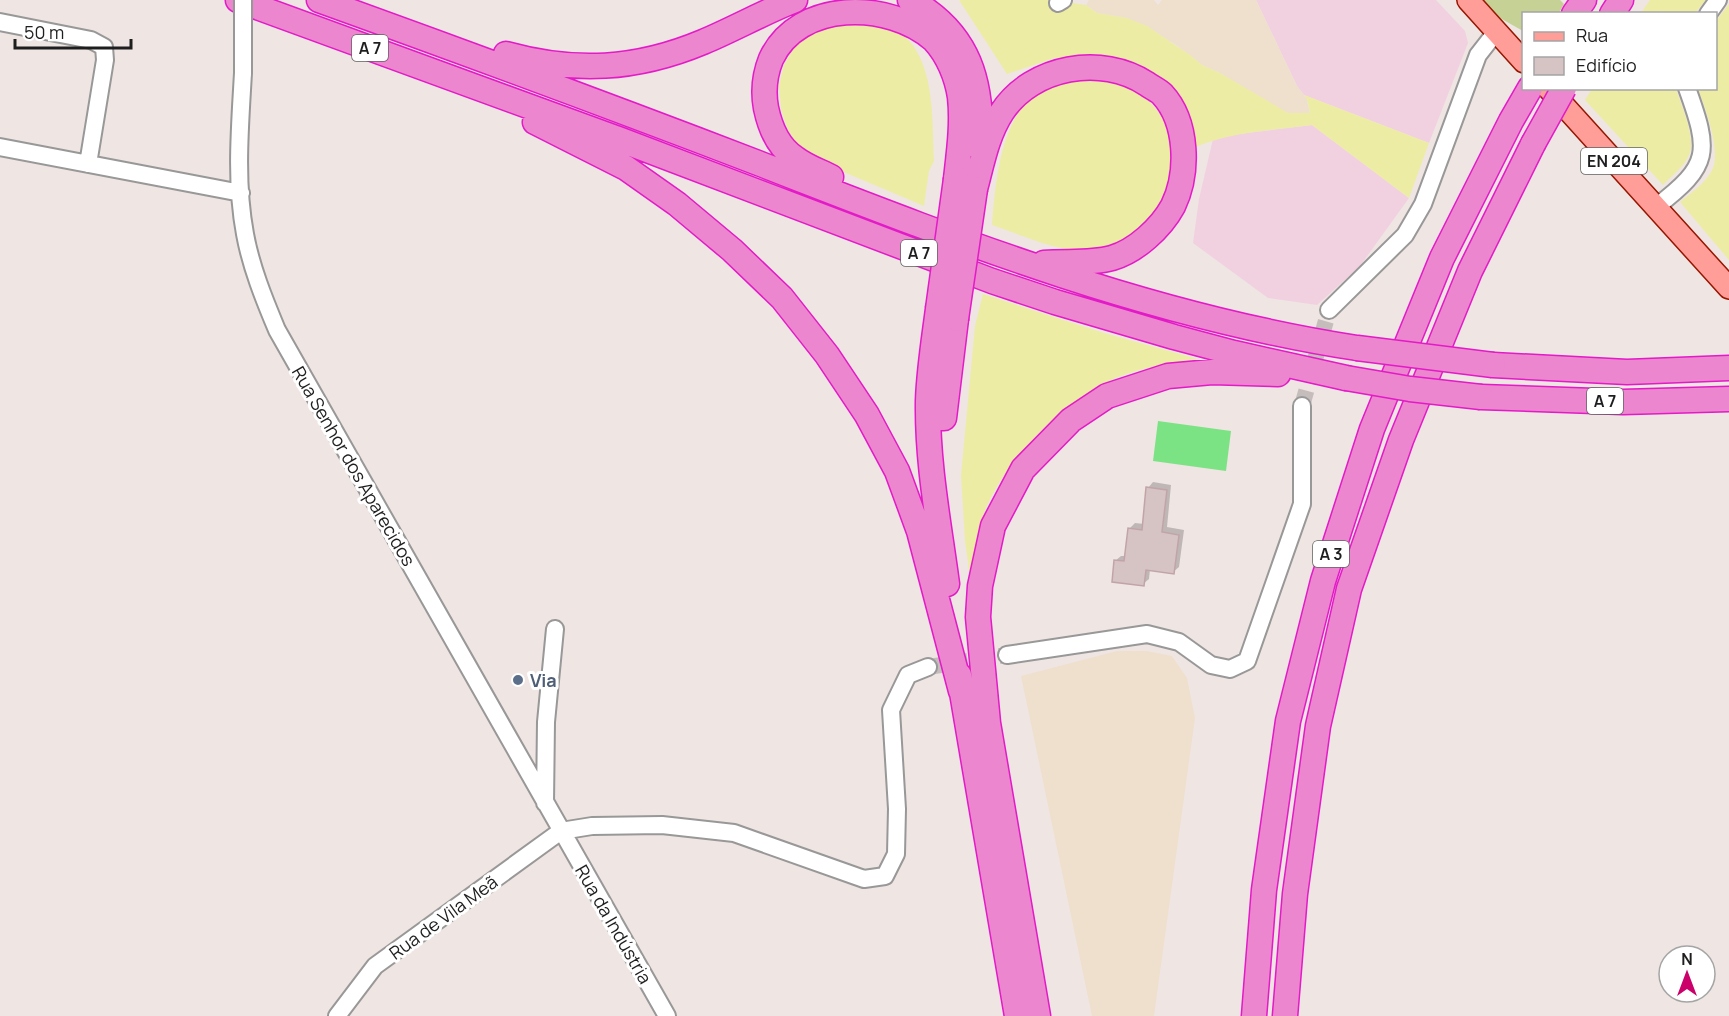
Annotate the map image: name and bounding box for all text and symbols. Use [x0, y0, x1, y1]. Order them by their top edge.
scale bar [15, 12, 130, 50]
legend [1522, 12, 1717, 90]
text: 50 m [24, 20, 64, 44]
text: Rua [1576, 23, 1608, 47]
road number: A 7 [352, 35, 388, 61]
text: Edifício [1576, 53, 1637, 77]
road number: EN 204 [1581, 148, 1647, 174]
road number: A 7 [901, 240, 937, 266]
street label: Rua Senhor dos Aparecidos [287, 362, 421, 570]
road number: A 7 [1587, 388, 1623, 414]
road number: A 3 [1313, 541, 1349, 567]
place label: Via [530, 668, 557, 692]
marker: Via [511, 673, 525, 687]
street label: Rua da Indústria [570, 860, 658, 988]
street label: Rua de Vila Meã [384, 870, 502, 964]
north arrow [1657, 944, 1717, 1004]
text: N [1681, 948, 1693, 970]

